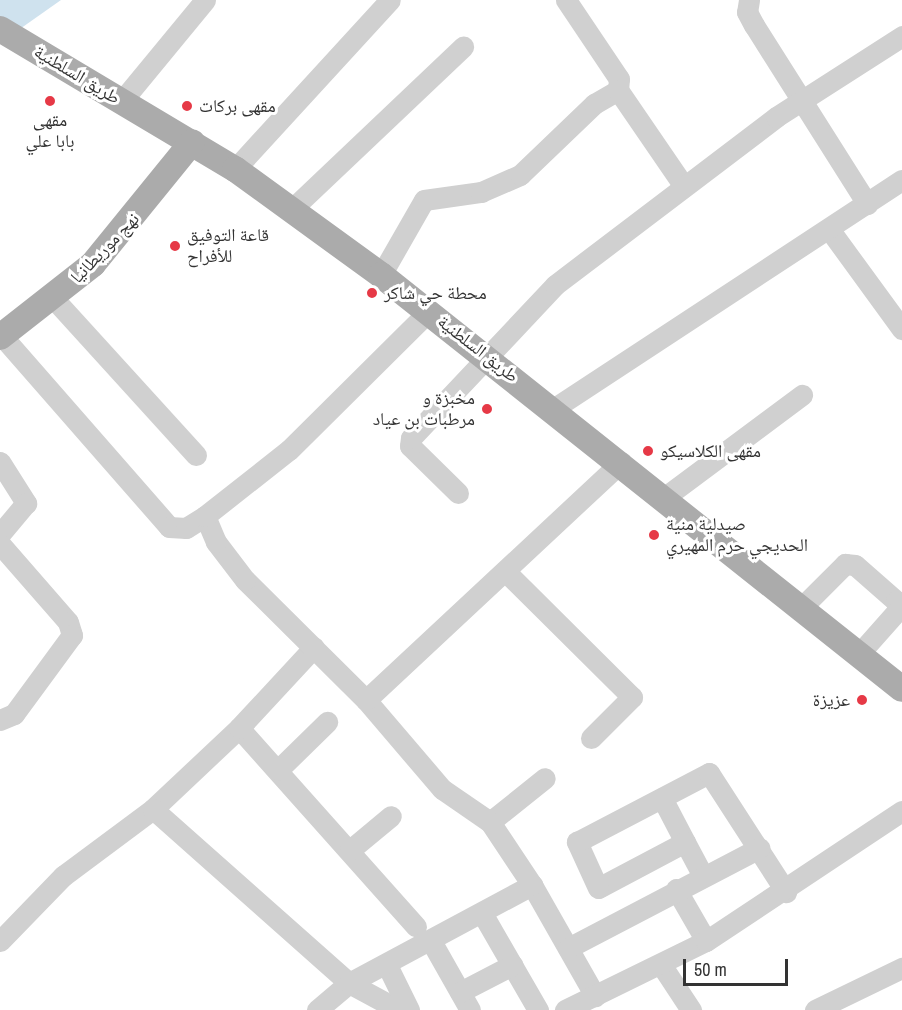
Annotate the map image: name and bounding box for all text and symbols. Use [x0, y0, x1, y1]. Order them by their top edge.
street label: طريق السلطنية [30, 41, 124, 109]
marker: مقهى بابا علي [43, 94, 57, 108]
place label: مقهى بركات [199, 95, 276, 117]
marker: مقهى بركات [180, 99, 194, 113]
place label: مقهى بابا علي [26, 110, 74, 152]
street label: نهج موريطانيا [66, 208, 144, 288]
place label: قاعة التوفيق للأفراح [187, 225, 269, 268]
marker: قاعة التوفيق للأفراح [168, 239, 182, 253]
place label: محطة حي شاكر [384, 282, 487, 304]
marker: محطة حي شاكر [365, 286, 379, 300]
street label: طريق السلطنية [433, 311, 523, 387]
place label: مخبزة و مرطبات بن عياد [373, 388, 475, 430]
marker: مخبزة و مرطبات بن عياد [480, 402, 494, 416]
place label: مقهى الكلاسيكو [660, 440, 761, 462]
marker: مقهى الكلاسيكو [641, 444, 655, 458]
place label: صيدلية منية الحديجي حرم المهيري [666, 514, 808, 556]
marker: صيدلية منية الحديجي حرم المهيري [647, 528, 661, 542]
place label: عزيزة [813, 689, 850, 711]
marker: عزيزة [855, 693, 869, 707]
scale bar [686, 947, 791, 985]
text: 50 m [694, 957, 727, 982]

